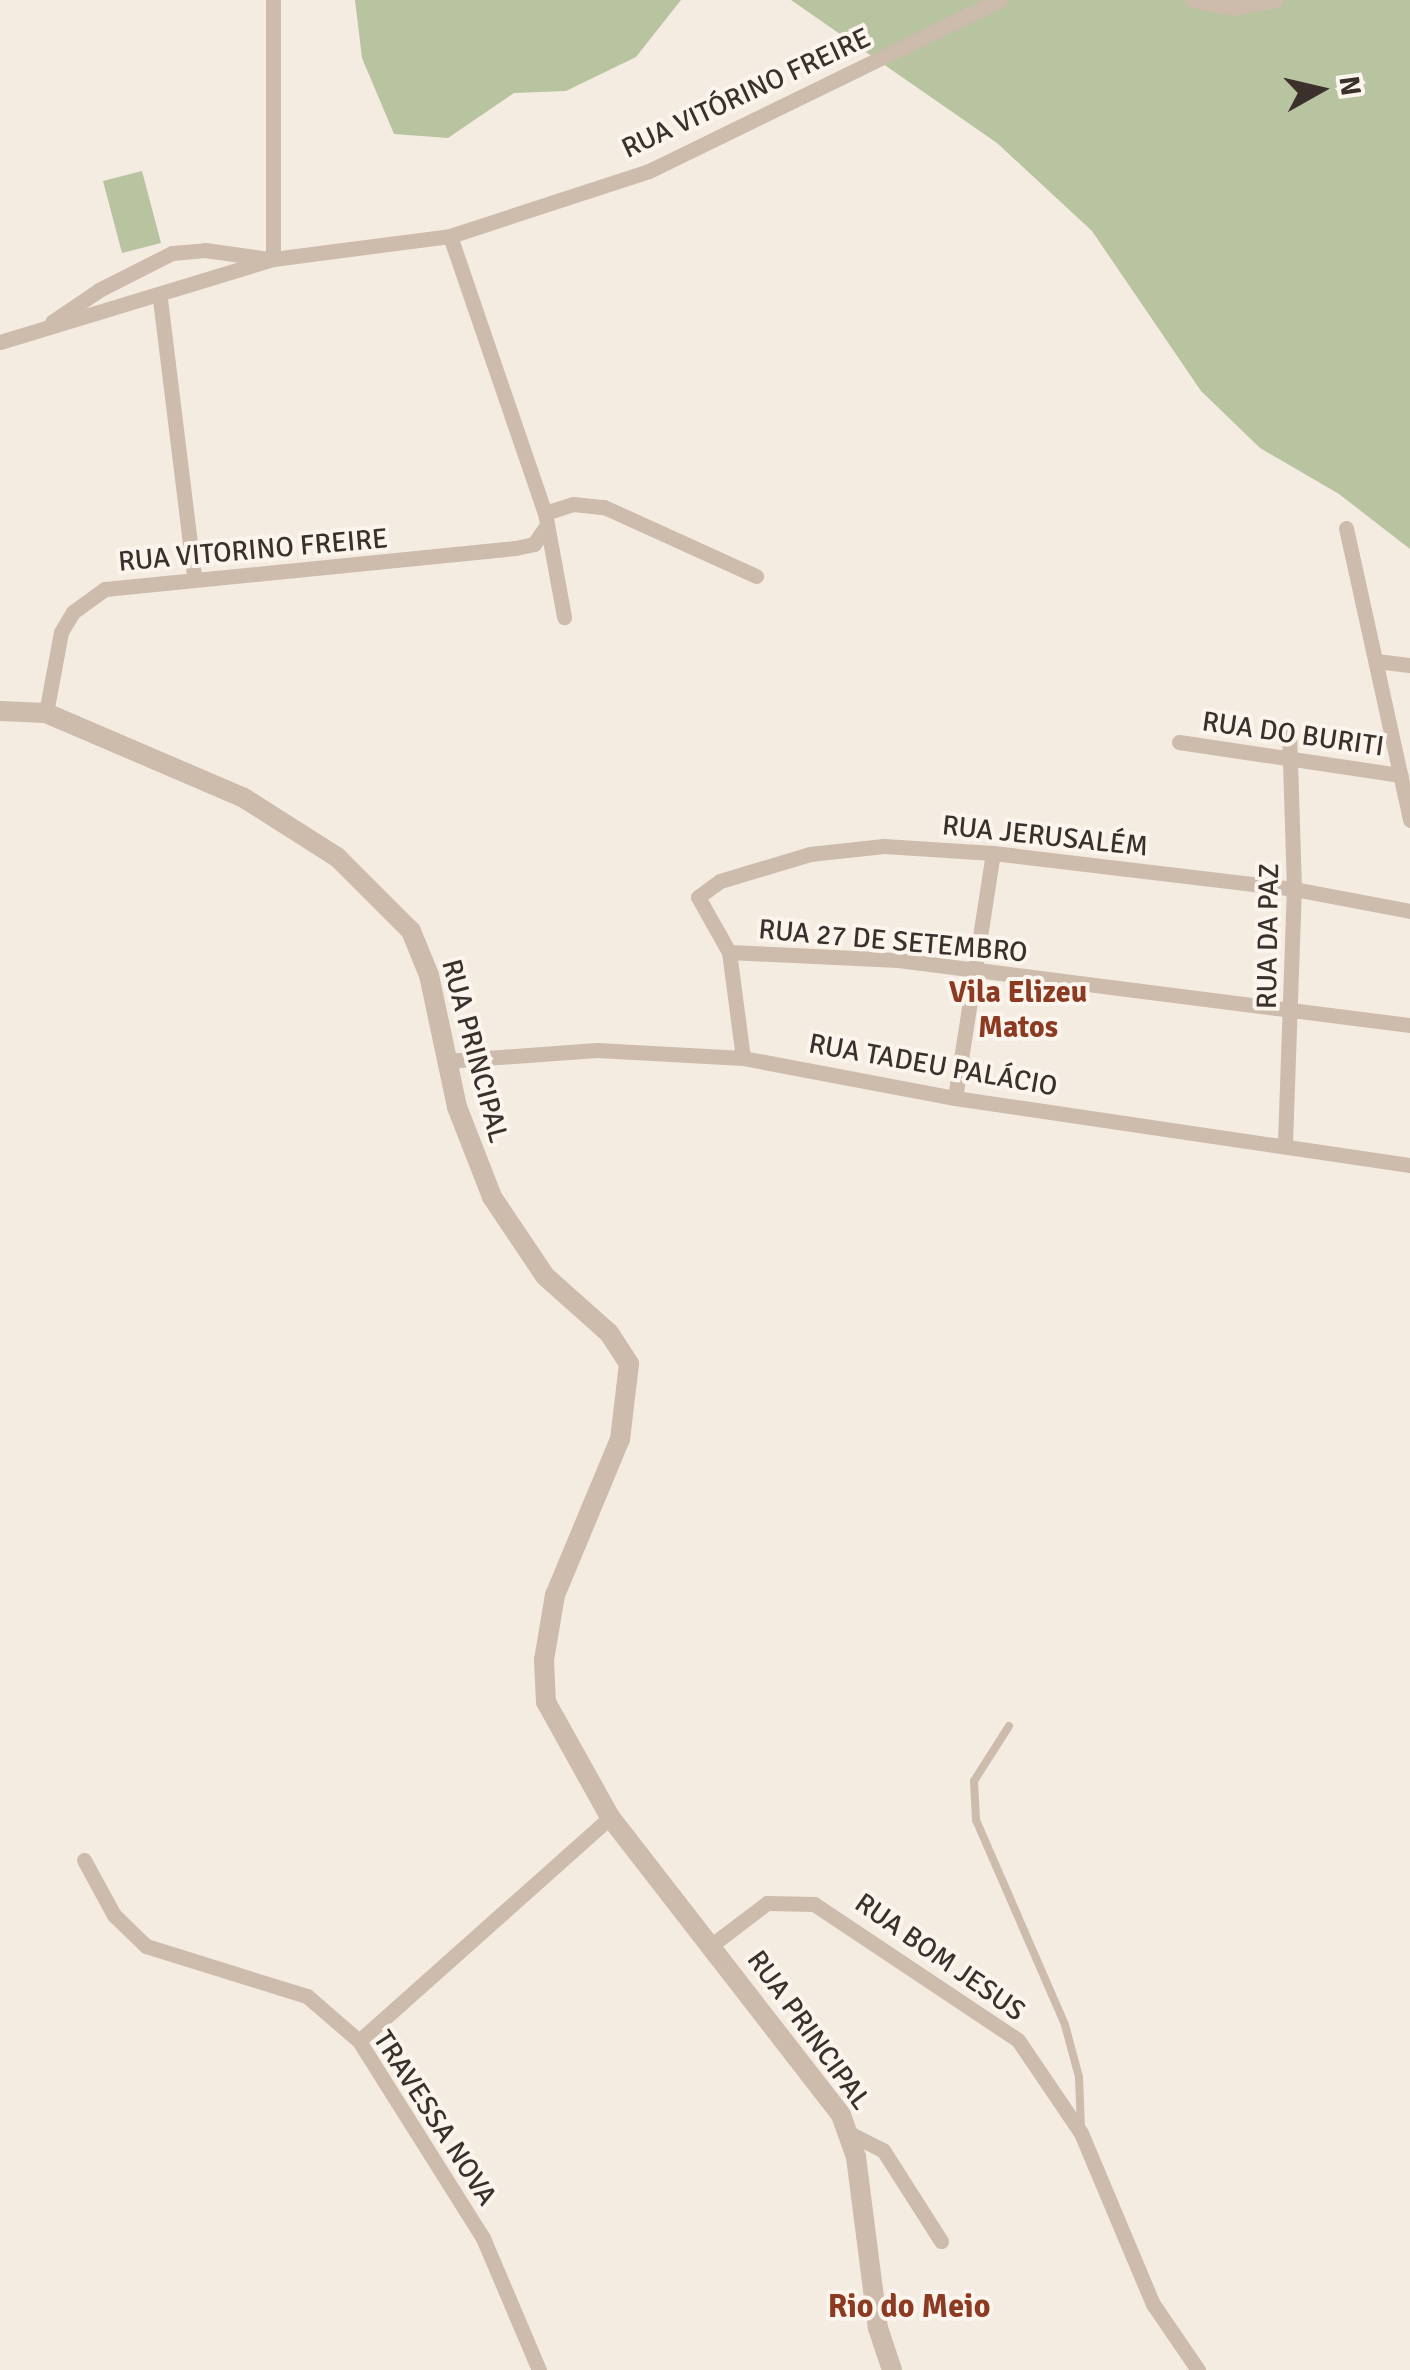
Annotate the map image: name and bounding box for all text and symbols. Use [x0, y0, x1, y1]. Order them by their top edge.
street label: RUA VITÓRINO FREIRE [616, 21, 876, 165]
north arrow [1270, 40, 1370, 140]
text: N [1332, 74, 1368, 98]
street label: RUA VITORINO FREIRE [117, 521, 389, 579]
street label: RUA DO BURITI [1200, 705, 1386, 763]
street label: RUA JERUSALÉM [940, 808, 1150, 864]
street label: RUA DA PAZ [1250, 863, 1286, 1009]
street label: RUA 27 DE SETEMBRO [757, 913, 1029, 969]
street label: RUA PRINCIPAL [434, 956, 516, 1146]
district label: Vila Elizeu Matos [949, 975, 1087, 1046]
street label: RUA TADEU PALÁCIO [806, 1027, 1060, 1103]
street label: RUA BOM JESUS [848, 1886, 1032, 2028]
street label: RUA PRINCIPAL [740, 1944, 878, 2116]
street label: TRAVESSA NOVA [366, 2024, 504, 2212]
district label: Rio do Meio [828, 2288, 990, 2326]

